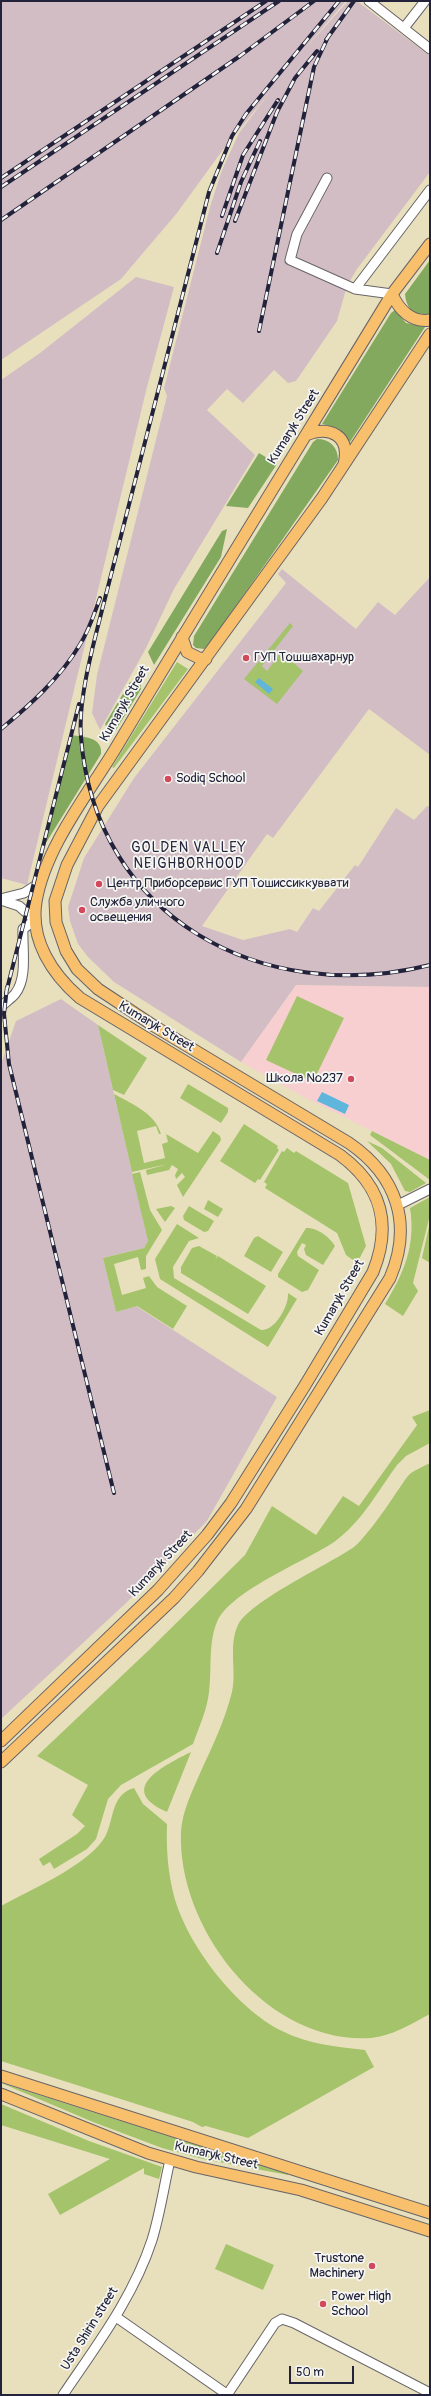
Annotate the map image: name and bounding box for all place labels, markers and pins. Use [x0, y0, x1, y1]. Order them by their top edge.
place label: ГУП Тошшахарнур [254, 650, 354, 666]
marker: ГУП Тошшахарнур [241, 653, 251, 663]
place label: Sodiq School [176, 771, 245, 787]
marker: Sodiq School [163, 774, 173, 784]
place label: Центр Приборсервис ГУП Тошиссиккуввати [107, 876, 349, 892]
marker: Центр Приборсервис ГУП Тошиссиккуввати [94, 879, 104, 889]
place label: Служба уличного освещения [90, 895, 185, 926]
marker: Служба уличного освещения [77, 905, 87, 915]
place label: Школа №237 [266, 1071, 343, 1087]
marker: Школа №237 [346, 1074, 356, 1084]
place label: Trustone Machinery [310, 2251, 364, 2282]
marker: Trustone Machinery [367, 2261, 377, 2271]
place label: Power High School [331, 2289, 391, 2320]
marker: Power High School [318, 2299, 328, 2309]

